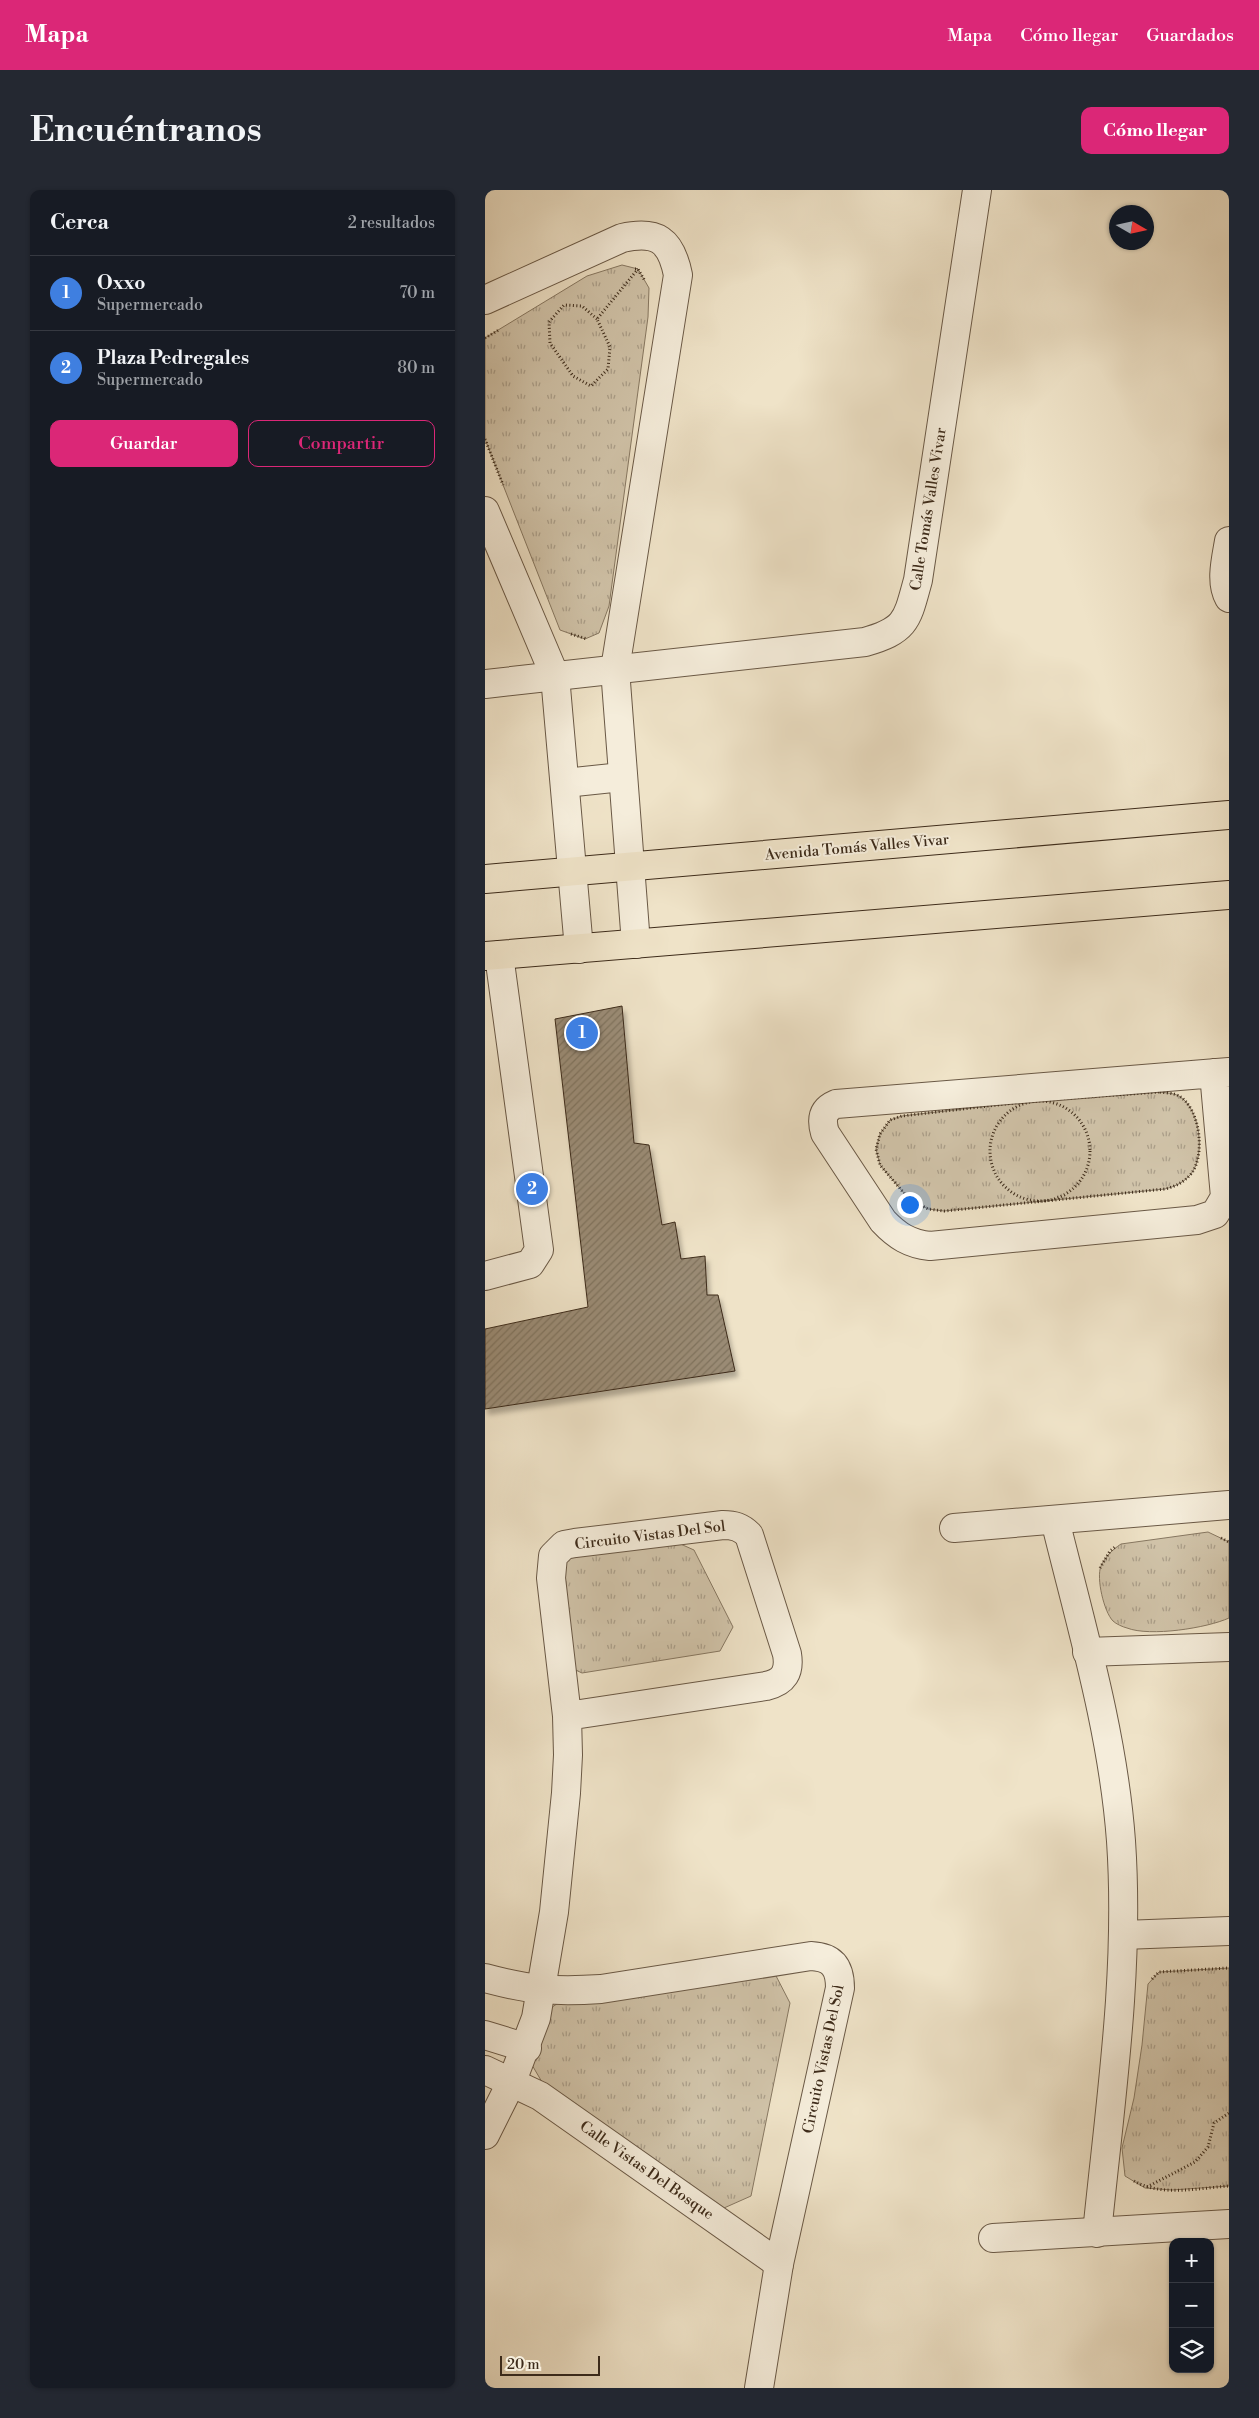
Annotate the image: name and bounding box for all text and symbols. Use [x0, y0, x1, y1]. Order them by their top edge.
text: Mapa [25, 20, 88, 50]
text: Mapa [948, 24, 992, 47]
text: Cómo llegar [1020, 24, 1118, 47]
text: Guardados [1146, 24, 1234, 47]
button: Cómo llegar [1081, 107, 1229, 154]
text: Encuéntranos [30, 109, 262, 152]
north arrow [1109, 205, 1154, 250]
text: Cerca [50, 210, 109, 236]
text: 2 resultados [348, 213, 435, 233]
text: Oxxo [97, 271, 145, 295]
text: 1 [62, 283, 70, 303]
text: 70 m [399, 283, 435, 303]
text: Supermercado [97, 295, 203, 315]
text: Plaza Pedregales [97, 346, 249, 370]
text: 2 [61, 358, 71, 378]
text: 80 m [397, 358, 435, 378]
text: Supermercado [97, 370, 203, 390]
button: Guardar [50, 420, 238, 467]
button: Compartir [248, 420, 435, 467]
street label: Calle Tomás Valles Vivar [906, 426, 951, 592]
street label: Avenida Tomás Valles Vivar [763, 830, 951, 865]
pin: 1 [566, 1014, 598, 1052]
pin: 2 [516, 1170, 548, 1208]
your location [897, 1192, 923, 1218]
street label: Circuito Vistas Del Sol [574, 1517, 727, 1554]
street label: Circuito Vistas Del Sol [798, 1982, 849, 2135]
street label: Calle Vistas Del Bosque [576, 2117, 717, 2224]
map controls [1169, 2238, 1214, 2373]
button: + [1169, 2238, 1214, 2283]
button: − [1169, 2283, 1214, 2328]
button: layers [1169, 2328, 1214, 2373]
scale bar [500, 2353, 600, 2376]
text: 20 m [507, 2356, 539, 2374]

